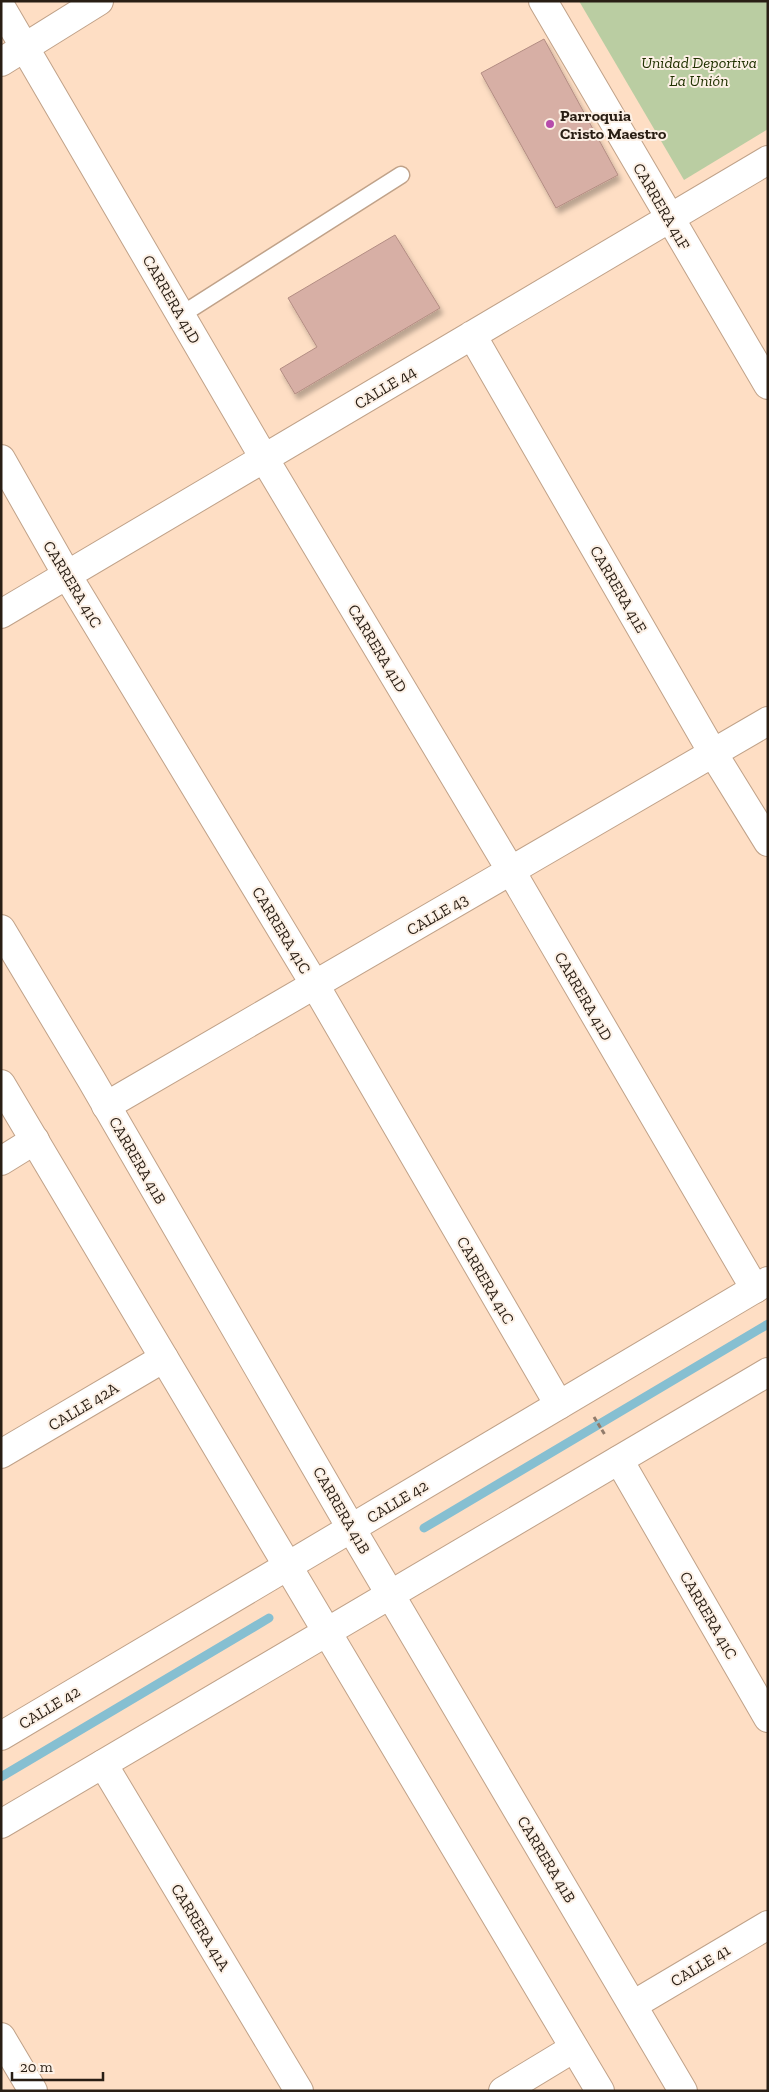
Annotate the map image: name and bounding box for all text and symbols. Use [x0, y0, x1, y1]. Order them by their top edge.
park label: Unidad Deportiva La Unión [641, 53, 757, 90]
place label: Parroquia Cristo Maestro [560, 106, 667, 143]
marker: Parroquia Cristo Maestro [544, 118, 556, 130]
street label: CARRERA 41F [629, 160, 694, 253]
street label: CARRERA 41D [139, 252, 205, 347]
street label: CALLE 44 [351, 361, 420, 413]
street label: CARRERA 41C [39, 537, 106, 631]
street label: CARRERA 41E [586, 542, 651, 636]
street label: CARRERA 41D [344, 601, 411, 696]
street label: CARRERA 41C [248, 883, 315, 977]
street label: CALLE 43 [403, 889, 471, 940]
street label: CARRERA 41D [551, 949, 617, 1044]
street label: CARRERA 41B [105, 1113, 170, 1208]
street label: CARRERA 41C [453, 1233, 518, 1327]
street label: CALLE 42A [45, 1378, 122, 1435]
street label: CARRERA 41B [309, 1463, 374, 1558]
street label: CALLE 42 [363, 1476, 431, 1527]
street label: CARRERA 41C [676, 1568, 741, 1662]
street label: CALLE 42 [15, 1682, 83, 1733]
street label: CARRERA 41B [513, 1813, 580, 1906]
street label: CARRERA 41A [167, 1880, 234, 1975]
street label: CALLE 41 [667, 1940, 733, 1991]
scale bar [12, 2050, 104, 2082]
text: 20 m [20, 2058, 53, 2076]

